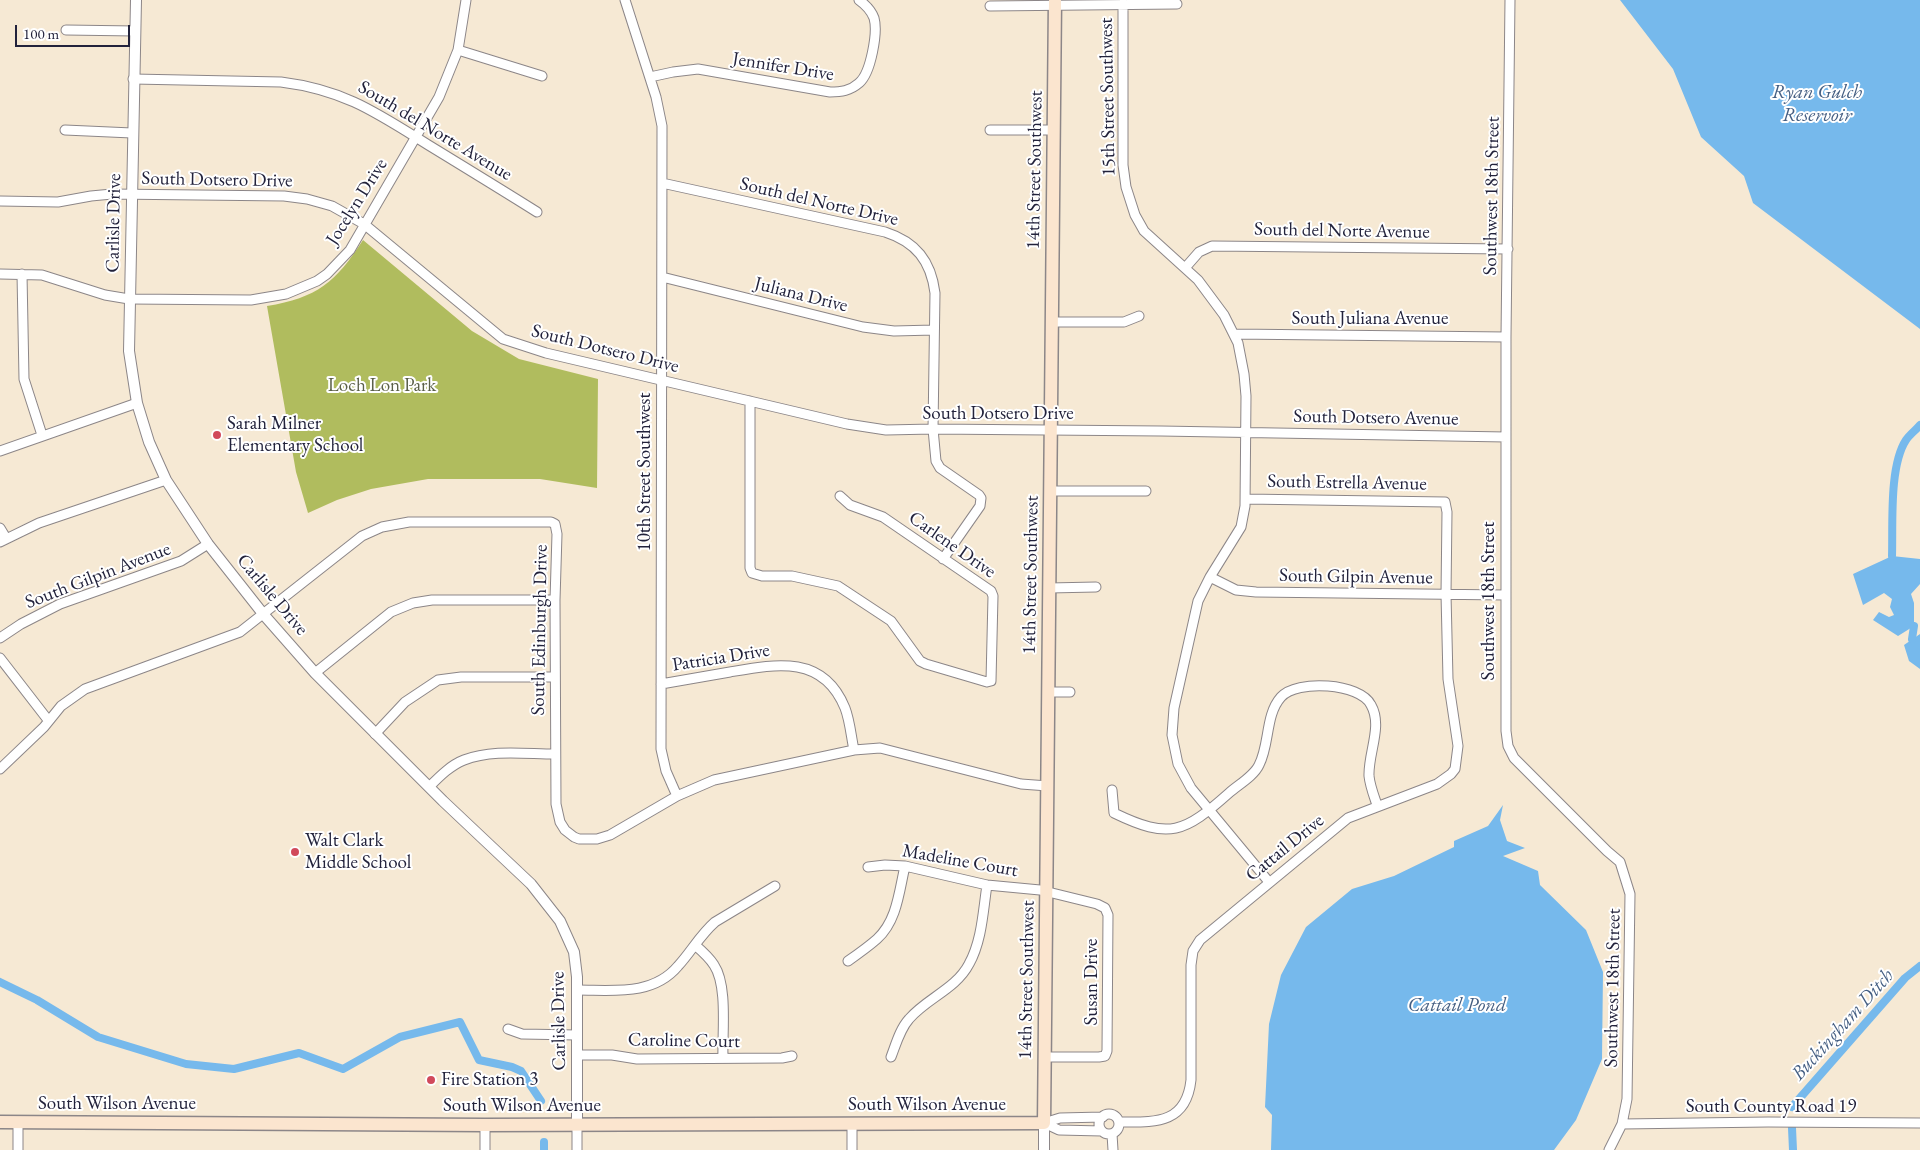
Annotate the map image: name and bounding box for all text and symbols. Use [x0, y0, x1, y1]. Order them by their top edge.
scale bar [18, 15, 132, 47]
street label: 15th Street Southwest [1095, 17, 1121, 177]
text: 100 m [23, 24, 59, 43]
street label: Jennifer Drive [731, 48, 835, 86]
street label: South del Norte Avenue [354, 76, 516, 186]
water label: Ryan Gulch Reservoir [1772, 81, 1862, 128]
street label: 14th Street Southwest [1022, 90, 1048, 250]
street label: Southwest 18th Street [1479, 116, 1505, 276]
street label: Jocelyn Drive [321, 154, 393, 250]
street label: South Dotsero Drive [141, 167, 293, 193]
street label: Carlisle Drive [102, 173, 126, 273]
street label: South del Norte Drive [738, 173, 900, 231]
street label: South del Norte Avenue [1254, 218, 1430, 244]
street label: Juliana Drive [752, 272, 850, 318]
street label: South Juliana Avenue [1291, 308, 1449, 330]
street label: South Dotsero Drive [529, 320, 681, 378]
park label: Loch Lon Park [328, 375, 436, 397]
street label: 10th Street Southwest [634, 393, 656, 551]
street label: South Dotsero Drive [922, 403, 1074, 425]
street label: South Dotsero Avenue [1293, 405, 1459, 431]
place label: Sarah Milner Elementary School [227, 413, 363, 457]
marker: Sarah Milner Elementary School [211, 429, 223, 441]
street label: South Estrella Avenue [1267, 470, 1427, 496]
street label: 14th Street Southwest [1018, 495, 1044, 655]
street label: Carlene Drive [904, 507, 1000, 583]
street label: Southwest 18th Street [1478, 522, 1500, 680]
street label: South Gilpin Avenue [22, 538, 174, 614]
street label: South Edinburgh Drive [527, 544, 553, 716]
street label: Carlisle Drive [231, 550, 313, 640]
street label: South Gilpin Avenue [1279, 564, 1433, 590]
street label: Patricia Drive [671, 639, 771, 677]
street label: Cattail Drive [1241, 810, 1329, 886]
place label: Walt Clark Middle School [305, 830, 411, 874]
street label: Madeline Court [900, 840, 1020, 882]
marker: Walt Clark Middle School [289, 846, 301, 858]
street label: 14th Street Southwest [1014, 900, 1040, 1060]
street label: Southwest 18th Street [1600, 908, 1626, 1068]
street label: Susan Drive [1081, 939, 1103, 1025]
water label: Buckingham Ditch [1787, 964, 1899, 1086]
street label: Carlisle Drive [547, 971, 571, 1071]
water label: Cattail Pond [1408, 994, 1506, 1018]
street label: Caroline Court [628, 1029, 740, 1053]
place label: Fire Station 3 [441, 1069, 538, 1091]
marker: Fire Station 3 [425, 1074, 437, 1086]
street label: South Wilson Avenue [38, 1093, 196, 1115]
street label: South Wilson Avenue [848, 1094, 1006, 1116]
street label: South Wilson Avenue [443, 1095, 601, 1117]
street label: South County Road 19 [1686, 1096, 1856, 1118]

